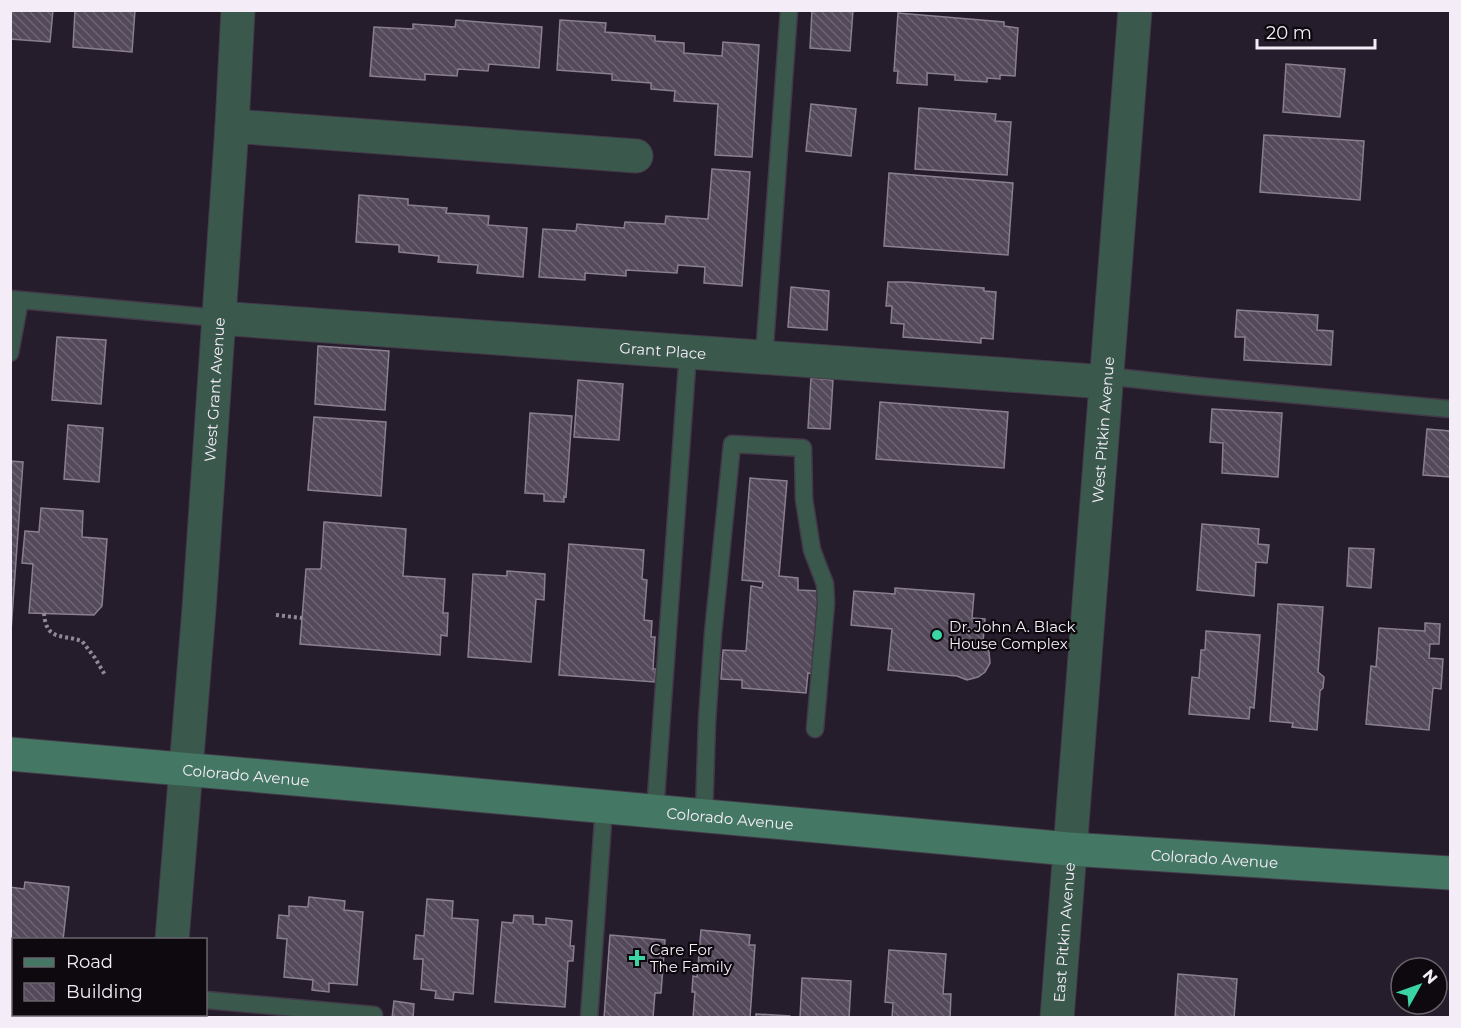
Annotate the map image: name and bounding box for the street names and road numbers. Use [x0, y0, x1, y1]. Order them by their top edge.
street label: West Grant Avenue [200, 317, 228, 463]
street label: Grant Place [619, 337, 707, 363]
street label: West Pitkin Avenue [1087, 356, 1118, 504]
street label: Colorado Avenue [182, 760, 310, 790]
street label: Colorado Avenue [666, 803, 795, 833]
street label: Colorado Avenue [1150, 845, 1279, 872]
street label: East Pitkin Avenue [1049, 861, 1079, 1003]

